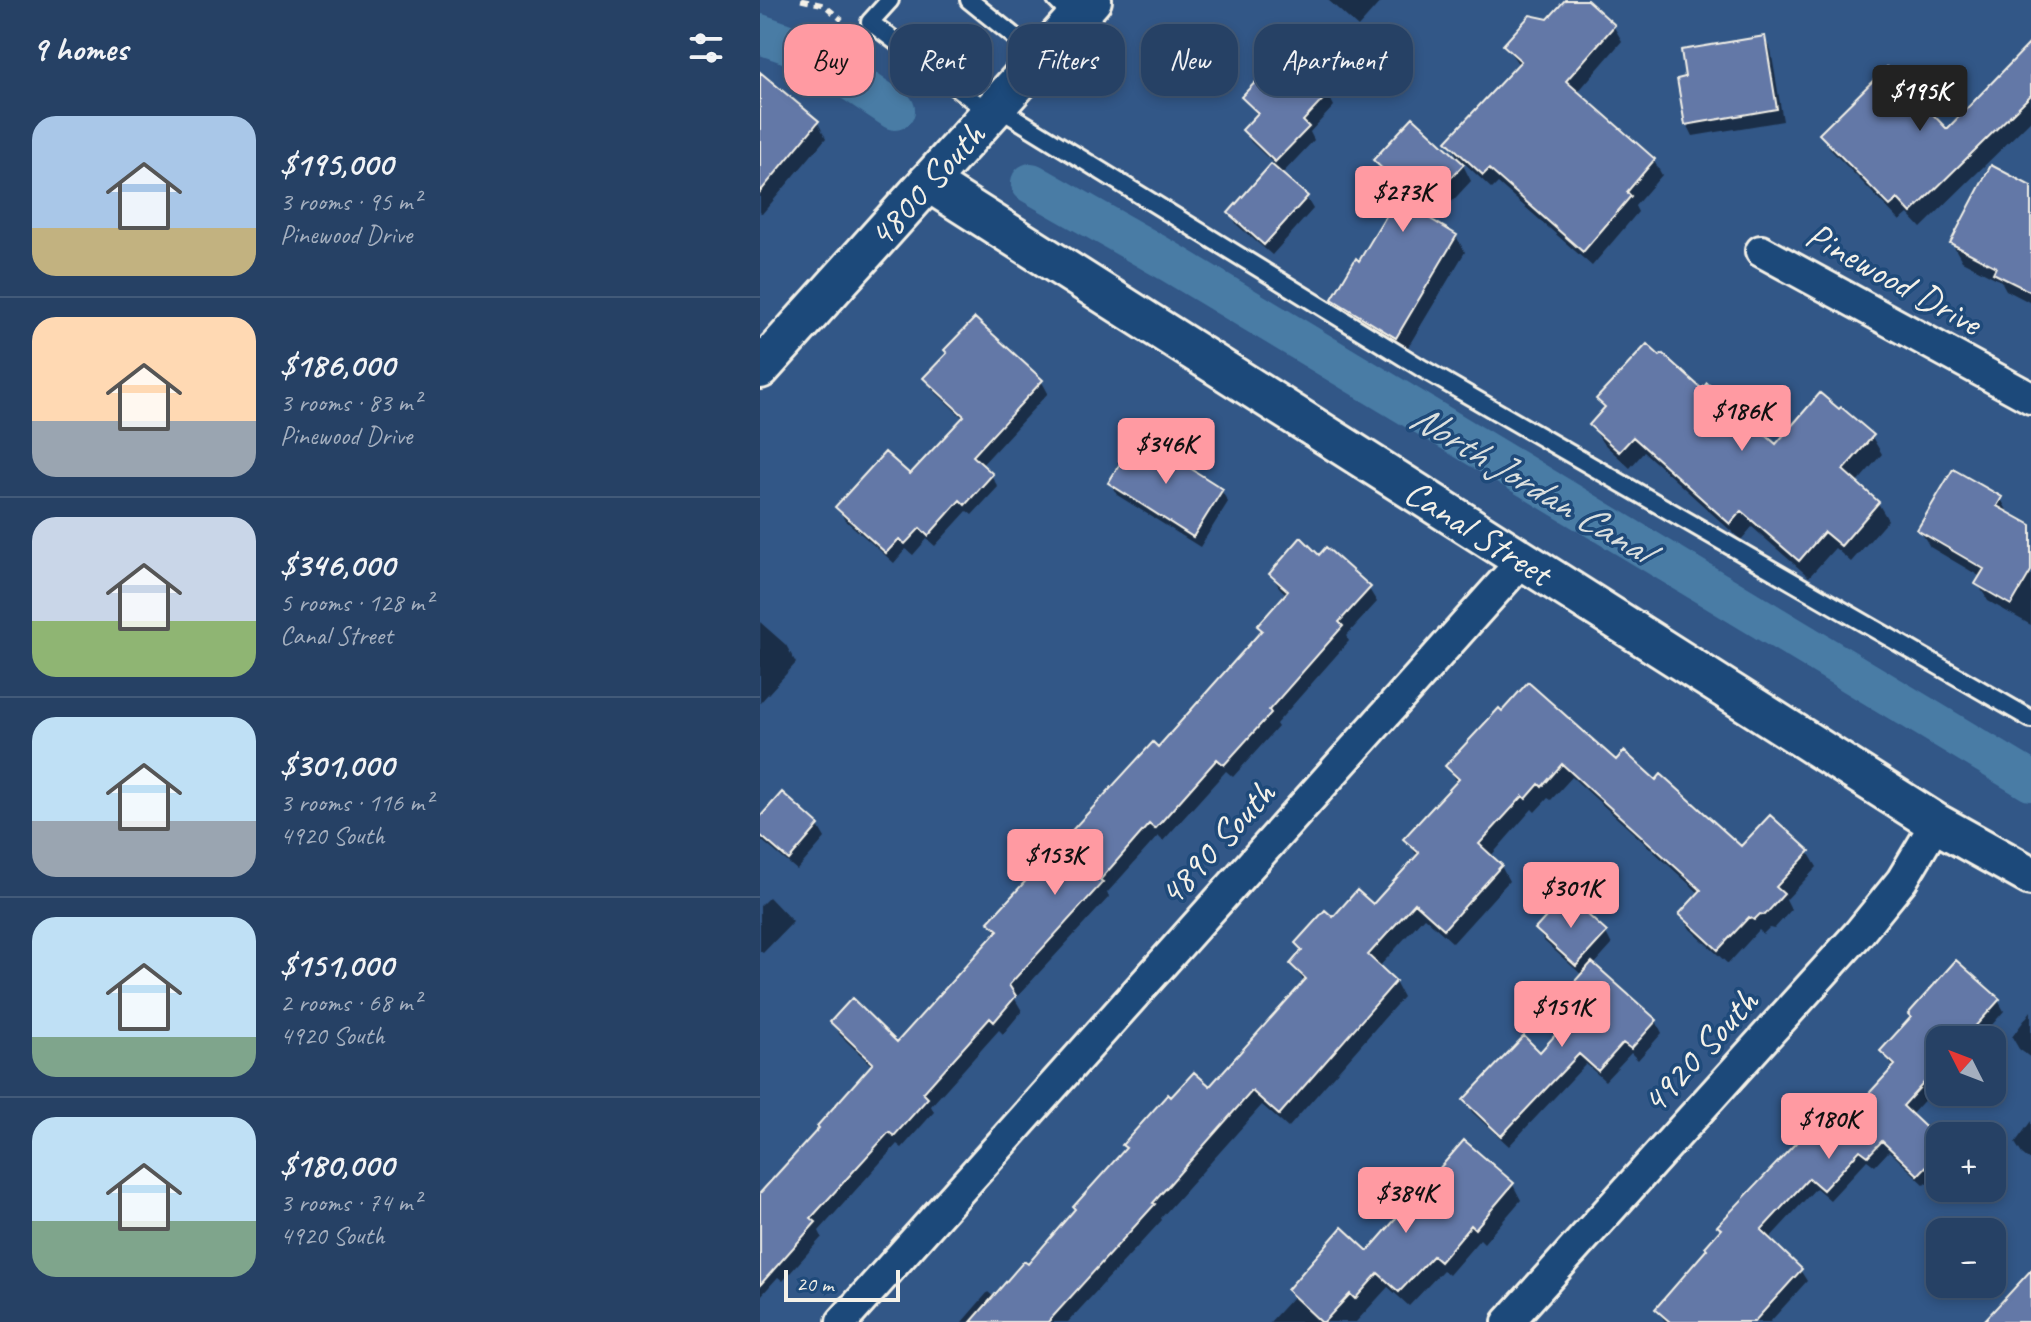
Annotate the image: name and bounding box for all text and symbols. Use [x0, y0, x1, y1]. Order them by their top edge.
chip: Buy [784, 24, 874, 96]
chip: Rent [890, 24, 992, 96]
chip: Filters [1008, 24, 1125, 96]
chip: New [1141, 24, 1238, 96]
chip: Apartment [1254, 24, 1413, 96]
icon: filters [684, 26, 728, 70]
text: 9 homes [32, 27, 128, 70]
pin: $195K [1864, 65, 1976, 133]
text: $195K [1890, 74, 1950, 107]
street label: 4800 South [858, 111, 996, 258]
text: $195,000 [280, 142, 393, 185]
icon: home [96, 148, 192, 244]
pin: $273K [1347, 166, 1459, 234]
text: $273K [1373, 175, 1433, 208]
text: 3 rooms · 95 m² [280, 185, 421, 218]
street label: Pinewood Drive [1798, 211, 1992, 347]
text: Pinewood Drive [280, 218, 412, 251]
text: $186,000 [280, 343, 395, 386]
icon: home [96, 349, 192, 445]
pin: $186K [1686, 385, 1798, 453]
text: 3 rooms · 83 m² [280, 386, 421, 419]
water label: North Jordan Canal [1401, 392, 1670, 580]
text: $186K [1712, 394, 1772, 427]
pin: $346K [1110, 418, 1222, 486]
text: Pinewood Drive [280, 419, 412, 452]
text: $346K [1136, 427, 1196, 460]
street label: Canal Street [1396, 468, 1563, 598]
text: $346,000 [280, 543, 395, 586]
icon: home [96, 549, 192, 645]
text: 5 rooms · 128 m² [280, 586, 432, 619]
text: Canal Street [280, 619, 393, 652]
text: $301,000 [280, 743, 394, 786]
icon: home [96, 749, 192, 845]
street label: 4890 South [1148, 769, 1286, 916]
text: 3 rooms · 116 m² [280, 786, 432, 819]
text: 4920 South [280, 819, 385, 852]
pin: $153K [999, 829, 1111, 897]
text: $153K [1025, 838, 1085, 871]
pin: $301K [1515, 862, 1627, 930]
text: $301K [1541, 871, 1601, 904]
text: $151,000 [280, 943, 393, 986]
icon: home [96, 949, 192, 1045]
street label: 4920 South [1631, 977, 1769, 1124]
pin: $151K [1506, 981, 1618, 1049]
text: 2 rooms · 68 m² [280, 986, 421, 1019]
text: $151K [1532, 990, 1592, 1023]
text: 4920 South [280, 1019, 385, 1052]
north arrow [1926, 1026, 2006, 1106]
map controls [1926, 1026, 2006, 1298]
pin: $180K [1773, 1093, 1885, 1161]
text: $180K [1799, 1102, 1859, 1135]
button: + [1926, 1122, 2006, 1202]
text: $180,000 [280, 1143, 394, 1186]
icon: home [96, 1149, 192, 1245]
pin: $384K [1350, 1167, 1462, 1235]
text: $384K [1376, 1176, 1436, 1209]
text: 3 rooms · 74 m² [280, 1186, 421, 1219]
button: − [1926, 1218, 2006, 1298]
text: 4920 South [280, 1219, 385, 1252]
scale bar [784, 1266, 900, 1302]
text: 20 m [796, 1270, 833, 1298]

